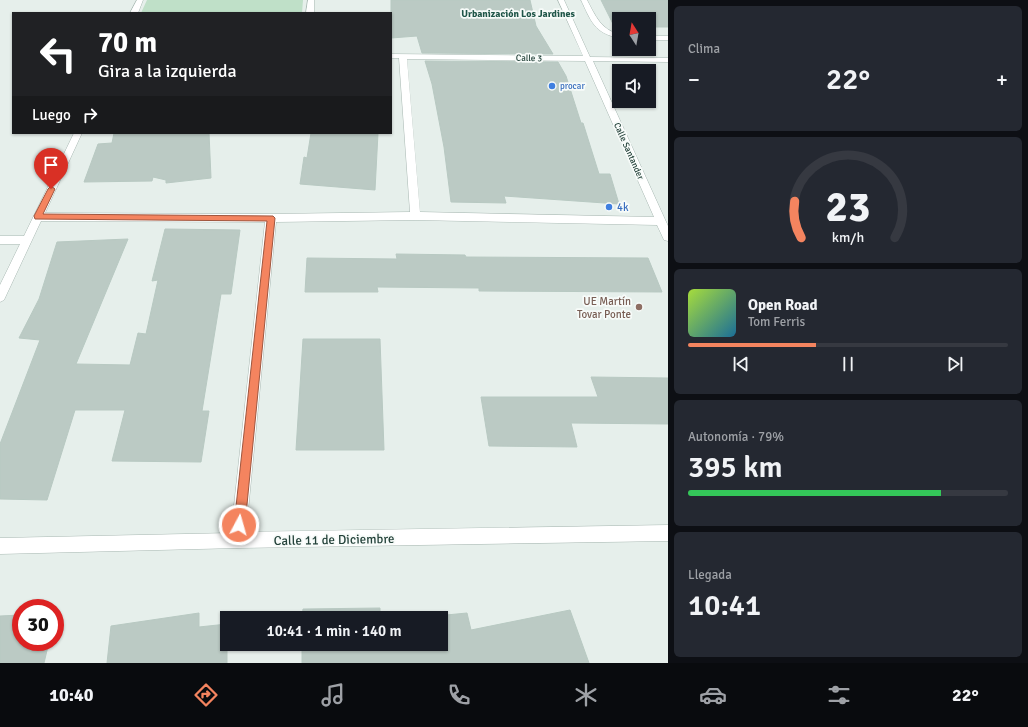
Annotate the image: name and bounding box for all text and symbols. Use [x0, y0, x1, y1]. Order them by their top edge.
district label: Urbanización Los Jardines [461, 8, 575, 20]
north arrow [612, 12, 656, 56]
map controls [612, 12, 656, 108]
text: 70 m [98, 26, 157, 60]
icon: left [32, 28, 84, 80]
text: Clima [688, 41, 720, 57]
street label: Calle 3 [516, 53, 542, 64]
text: Gira a la izquierda [98, 60, 237, 82]
text: 22° [826, 61, 870, 98]
button: sound [612, 64, 656, 108]
text: − [688, 66, 700, 93]
text: + [996, 66, 1008, 93]
marker: procar [547, 81, 557, 91]
place label: procar [560, 81, 585, 92]
icon: right [79, 104, 101, 126]
text: Luego [32, 106, 71, 124]
street label: Calle Santander [611, 121, 646, 182]
pin [34, 148, 68, 189]
icon: arrive [40, 154, 62, 176]
text: 23 [826, 182, 870, 233]
place label: 4k [617, 201, 629, 214]
marker: 4k [604, 202, 614, 212]
text: km/h [832, 229, 864, 246]
place label: UE Martín Tovar Ponte [577, 295, 631, 321]
text: Open Road [748, 296, 818, 314]
marker: UE Martín Tovar Ponte [634, 302, 644, 312]
text: Tom Ferris [748, 314, 805, 330]
icon: previous [730, 353, 752, 375]
icon: pause [837, 353, 859, 375]
icon: next [944, 353, 966, 375]
text: Autonomía · 79% [688, 429, 784, 445]
text: 395 km [688, 449, 783, 486]
position arrow [218, 504, 260, 546]
street label: Calle 11 de Diciembre [274, 531, 395, 549]
text: Llegada [688, 567, 732, 583]
text: 10:41 [688, 587, 761, 624]
speed limit sign: 30 [12, 599, 64, 651]
text: 10:41 · 1 min · 140 m [267, 622, 401, 640]
icon: directions [192, 681, 220, 709]
icon: music [319, 681, 347, 709]
icon: phone [445, 681, 473, 709]
icon: climate [572, 681, 600, 709]
icon: car [699, 681, 727, 709]
icon: filters [825, 681, 853, 709]
text: 10:40 [49, 684, 94, 706]
text: 22° [952, 684, 979, 706]

